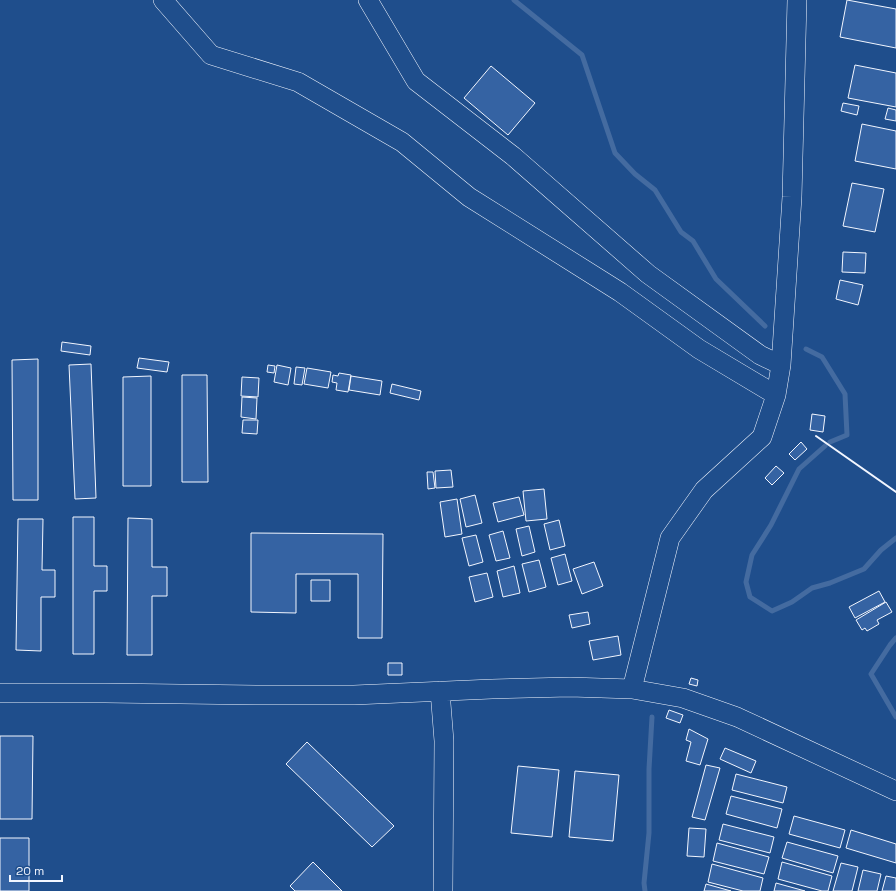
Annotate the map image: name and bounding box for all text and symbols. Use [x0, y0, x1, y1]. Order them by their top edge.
scale bar [10, 857, 62, 883]
text: 20 m [16, 863, 44, 879]

